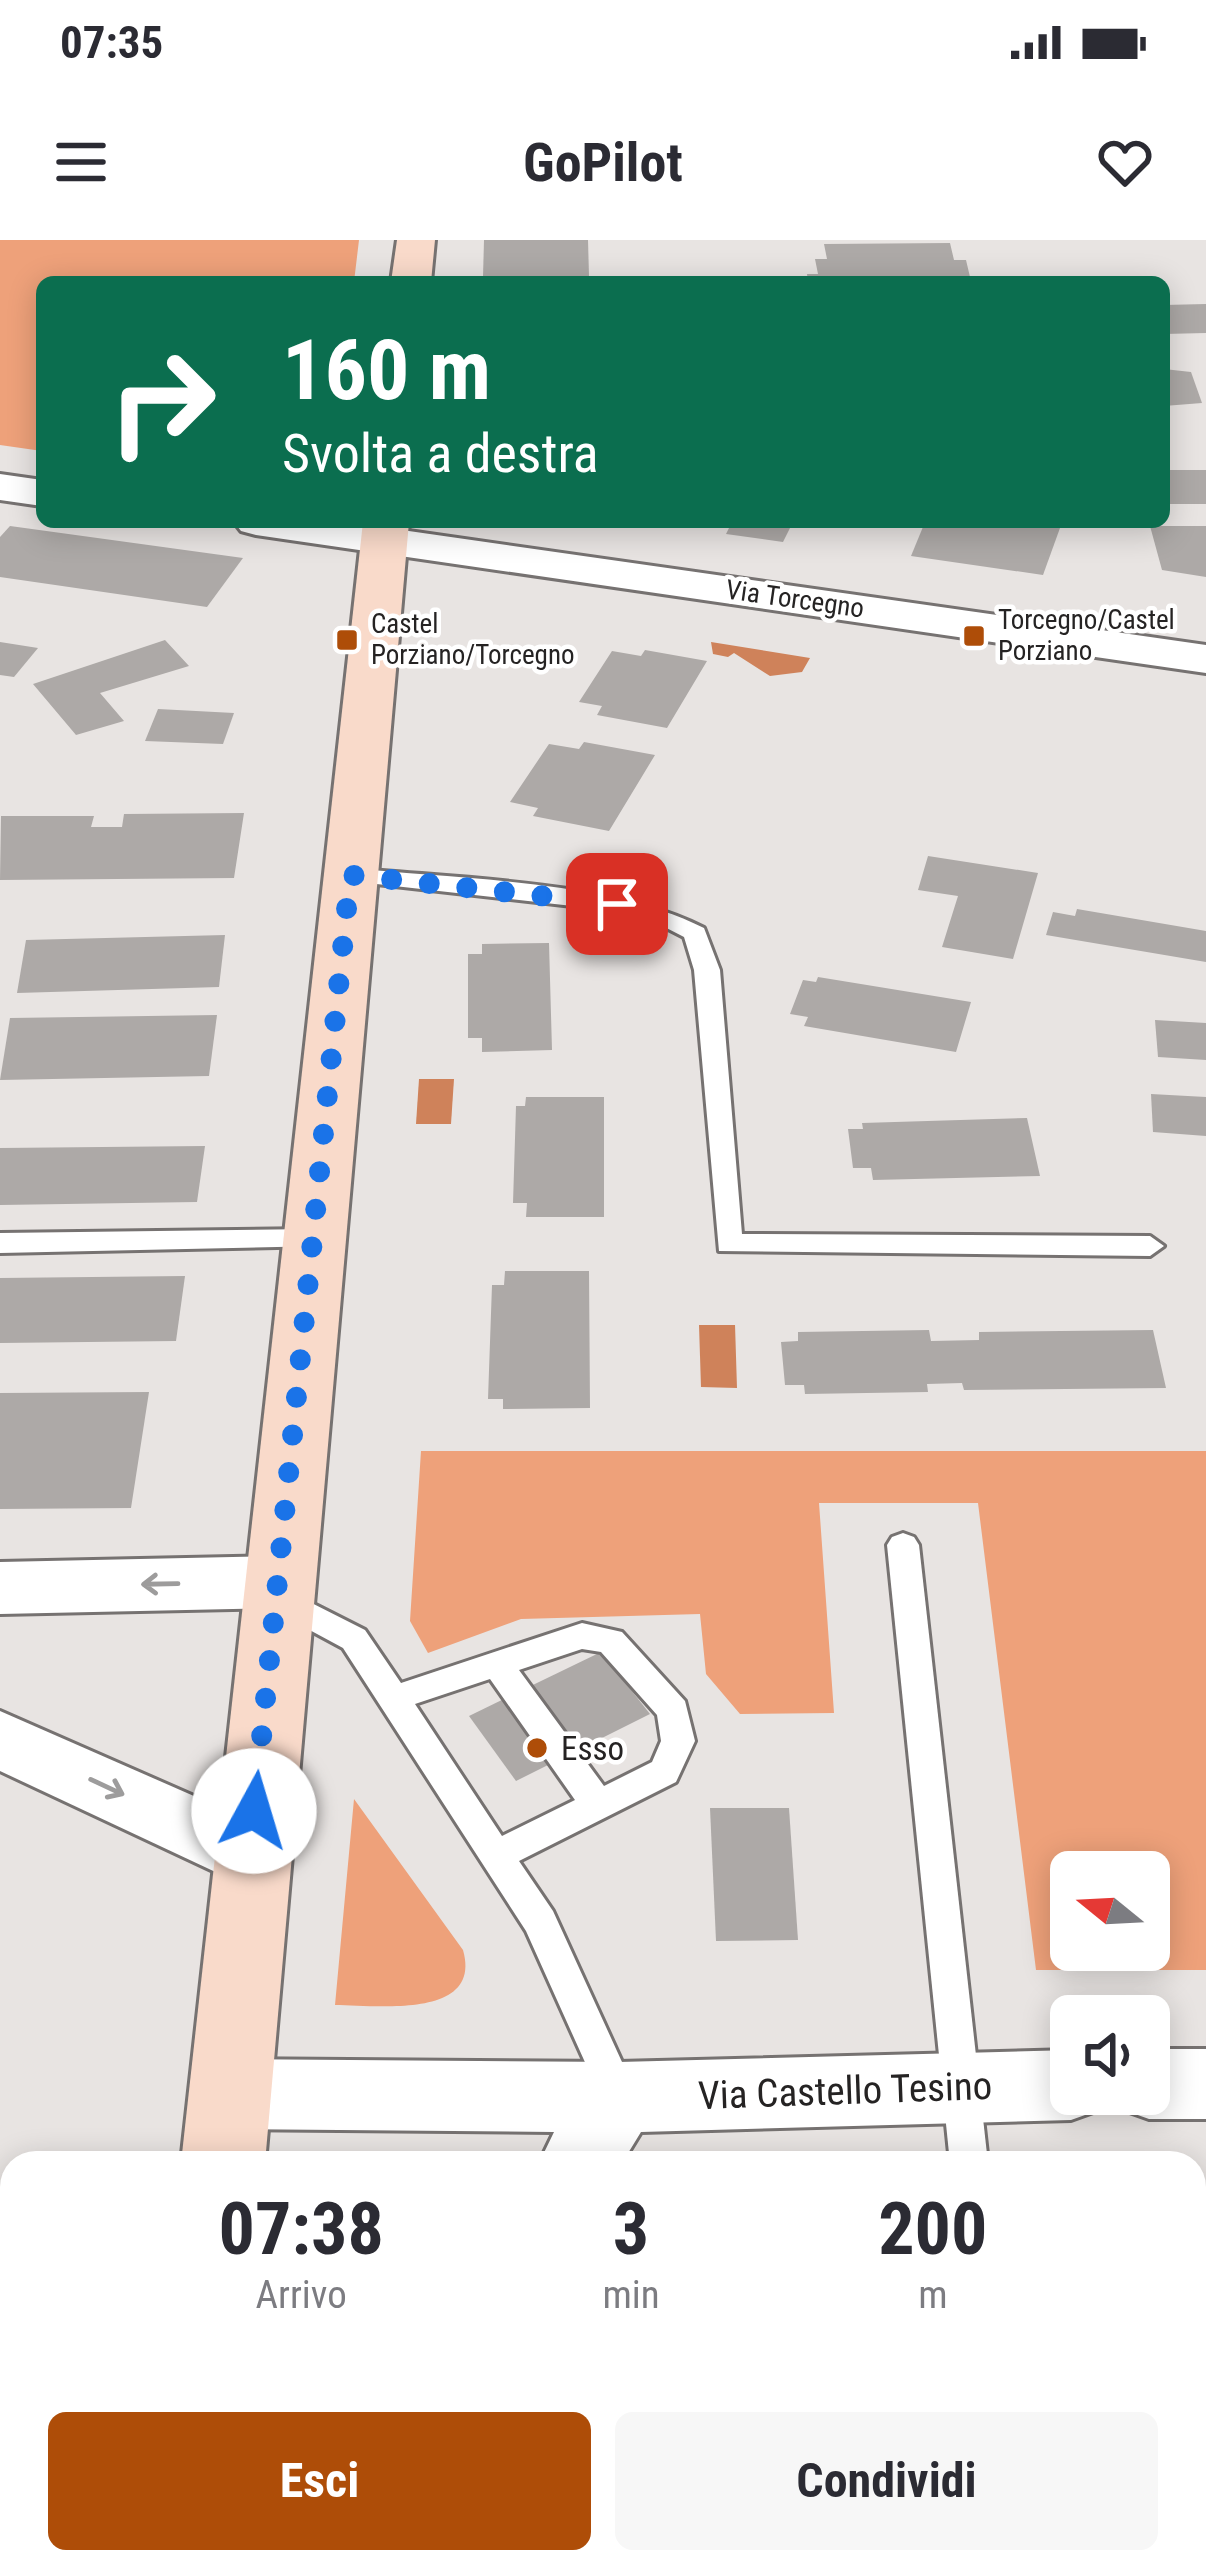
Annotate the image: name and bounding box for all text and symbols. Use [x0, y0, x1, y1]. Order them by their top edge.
text: 07:35 [60, 16, 163, 69]
icon: menu [48, 129, 114, 195]
icon: heart [1092, 129, 1158, 195]
text: GoPilot [523, 131, 683, 194]
text: 160 m [282, 321, 491, 420]
icon: right [84, 324, 240, 480]
text: Svolta a destra [282, 422, 599, 485]
street label: Via Torcegno [724, 573, 866, 625]
place label: Torcegno/Castel Porziano [998, 604, 1175, 667]
place label: Castel Porziano/Torcegno [371, 608, 575, 671]
marker: Torcegno/Castel Porziano [961, 623, 987, 649]
marker: Castel Porziano/Torcegno [334, 627, 360, 653]
pin [566, 853, 668, 955]
icon: arrive [584, 871, 650, 937]
one-way arrow [141, 1573, 180, 1596]
place label: Esso [561, 1729, 624, 1768]
marker: Esso [524, 1735, 550, 1761]
position arrow [191, 1748, 317, 1874]
one-way arrow [88, 1778, 124, 1800]
north arrow [1050, 1851, 1170, 1971]
map controls [1050, 1851, 1170, 2115]
button: sound [1050, 1995, 1170, 2115]
street label: Via Castello Tesino [697, 2063, 993, 2119]
text: 07:38 [219, 2187, 384, 2272]
text: 3 [613, 2187, 649, 2272]
text: 200 [878, 2187, 987, 2272]
text: Arrivo [256, 2272, 347, 2318]
text: min [602, 2272, 660, 2318]
text: m [918, 2272, 948, 2318]
button: Esci [48, 2412, 591, 2550]
button: Condividi [615, 2412, 1158, 2550]

